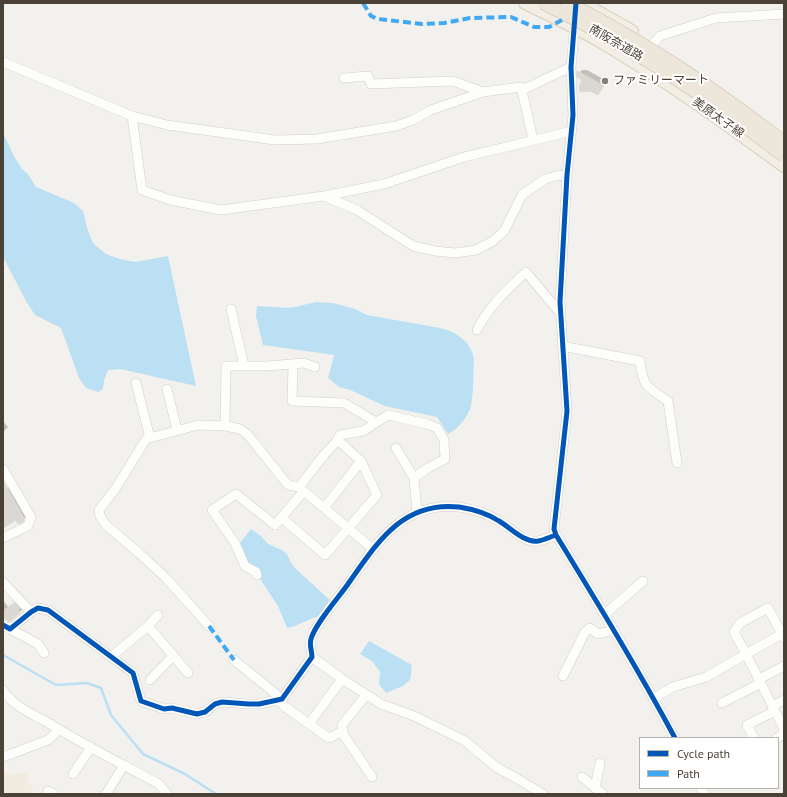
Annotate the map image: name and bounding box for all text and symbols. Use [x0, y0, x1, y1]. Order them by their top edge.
street label: 南阪奈道路 [586, 22, 646, 64]
place label: ファミリーマート [613, 74, 709, 88]
marker: ファミリーマート [600, 76, 610, 86]
street label: 美原太子線 [689, 95, 747, 141]
legend [639, 737, 779, 789]
text: Cycle path [677, 746, 730, 761]
text: Path [677, 766, 700, 781]

